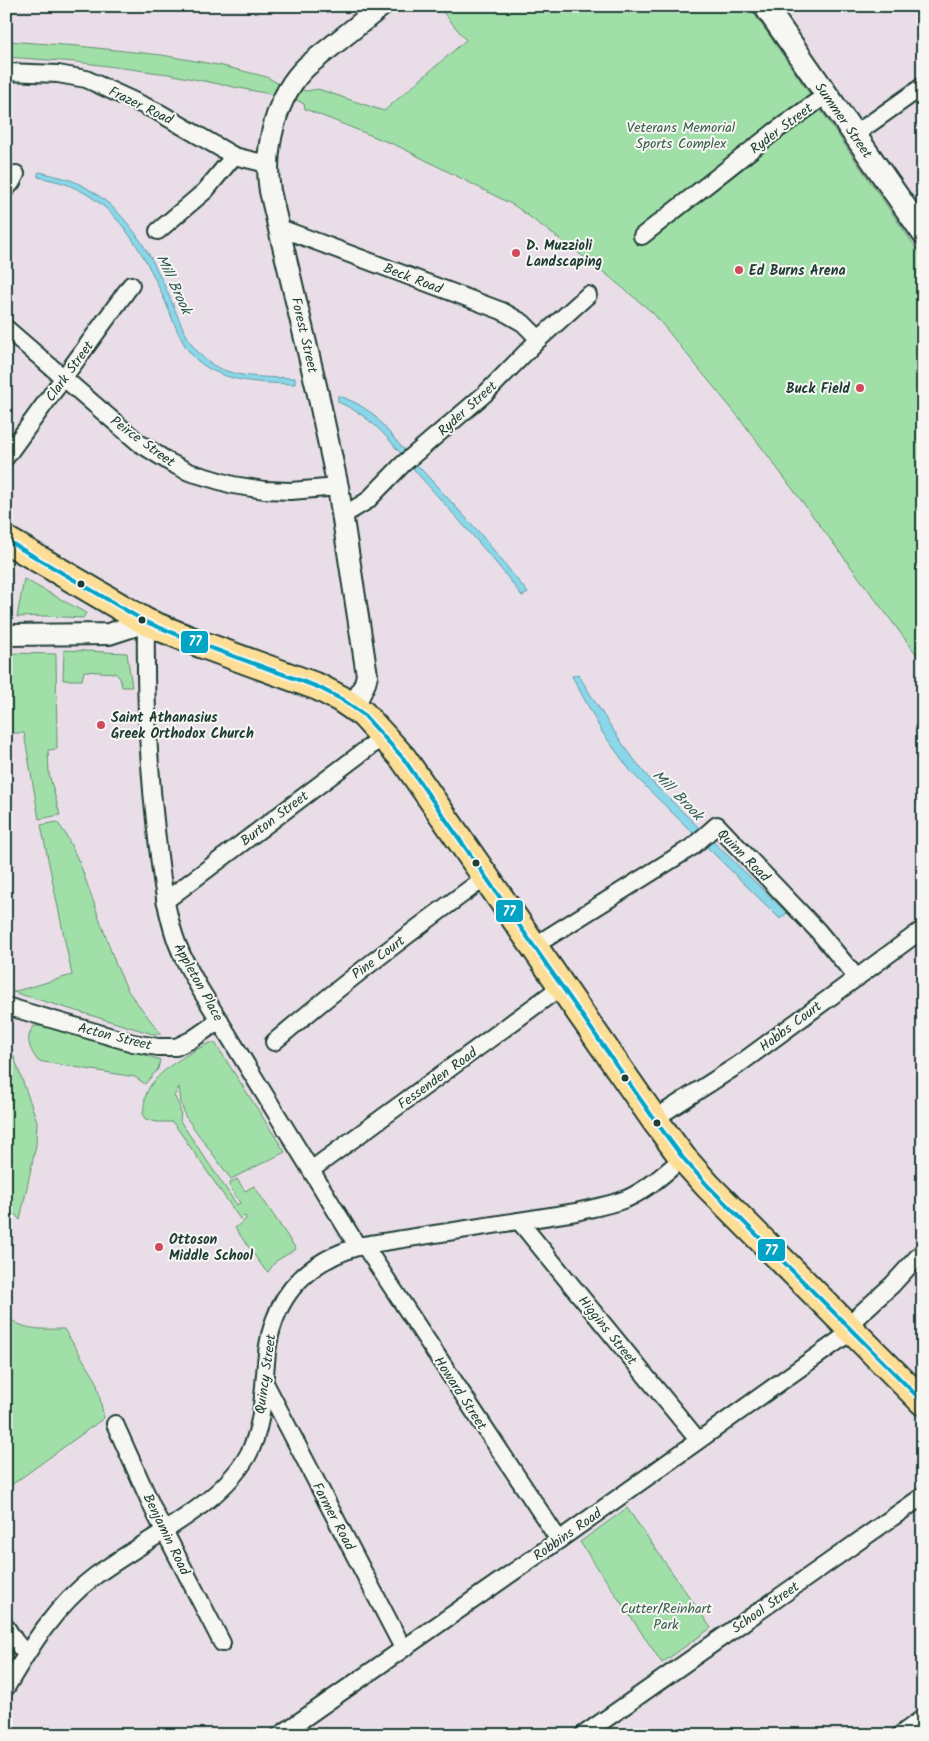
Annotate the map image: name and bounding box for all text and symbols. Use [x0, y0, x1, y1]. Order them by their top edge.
street label: Summer Street [809, 78, 878, 164]
street label: Frazer Road [105, 81, 177, 131]
street label: Ryder Street [746, 97, 818, 160]
park label: Veterans Memorial Sports Complex [627, 117, 736, 155]
place label: D. Muzzioli Landscaping [526, 235, 603, 273]
marker: D. Muzzioli Landscaping [510, 247, 522, 259]
water label: Mill Brook [149, 250, 198, 320]
street label: Beck Road [380, 258, 446, 301]
place label: Ed Burns Arena [749, 260, 846, 282]
marker: Ed Burns Arena [733, 264, 745, 276]
street label: Forest Street [285, 295, 324, 376]
street label: Clark Street [40, 336, 100, 407]
street label: Ryder Street [433, 375, 503, 442]
place label: Buck Field [786, 378, 850, 400]
marker: Buck Field [854, 382, 866, 394]
street label: Peirce Street [105, 411, 180, 473]
unlabelled marker [76, 579, 86, 589]
unlabelled marker [137, 615, 147, 625]
line badge: 77 [180, 630, 209, 654]
text: 77 [188, 631, 202, 653]
place label: Saint Athanasius Greek Orthodox Church [111, 707, 254, 745]
marker: Saint Athanasius Greek Orthodox Church [95, 719, 107, 731]
water label: Mill Brook [646, 765, 710, 828]
street label: Burton Street [236, 785, 314, 852]
street label: Quinn Road [712, 824, 776, 888]
unlabelled marker [471, 858, 481, 868]
line badge: 77 [495, 899, 524, 923]
text: 77 [502, 901, 516, 923]
street label: Pine Court [347, 930, 410, 985]
street label: Appleton Place [168, 939, 229, 1026]
street label: Hobbs Court [755, 996, 827, 1058]
street label: Acton Street [76, 1017, 154, 1057]
street label: Fessenden Road [393, 1042, 483, 1115]
unlabelled marker [620, 1073, 630, 1083]
unlabelled marker [652, 1118, 662, 1128]
place label: Ottoson Middle School [169, 1229, 253, 1267]
line badge: 77 [757, 1238, 786, 1262]
text: 77 [764, 1240, 778, 1262]
marker: Ottoson Middle School [153, 1241, 165, 1253]
street label: Higgins Street [572, 1291, 643, 1371]
street label: Quincy Street [250, 1332, 283, 1415]
street label: Howard Street [428, 1352, 493, 1435]
street label: Farmer Road [306, 1479, 361, 1555]
street label: Benjamin Road [137, 1490, 196, 1580]
street label: Robbins Road [529, 1502, 607, 1567]
street label: School Street [727, 1576, 804, 1639]
park label: Cutter/Reinhart Park [620, 1598, 712, 1636]

